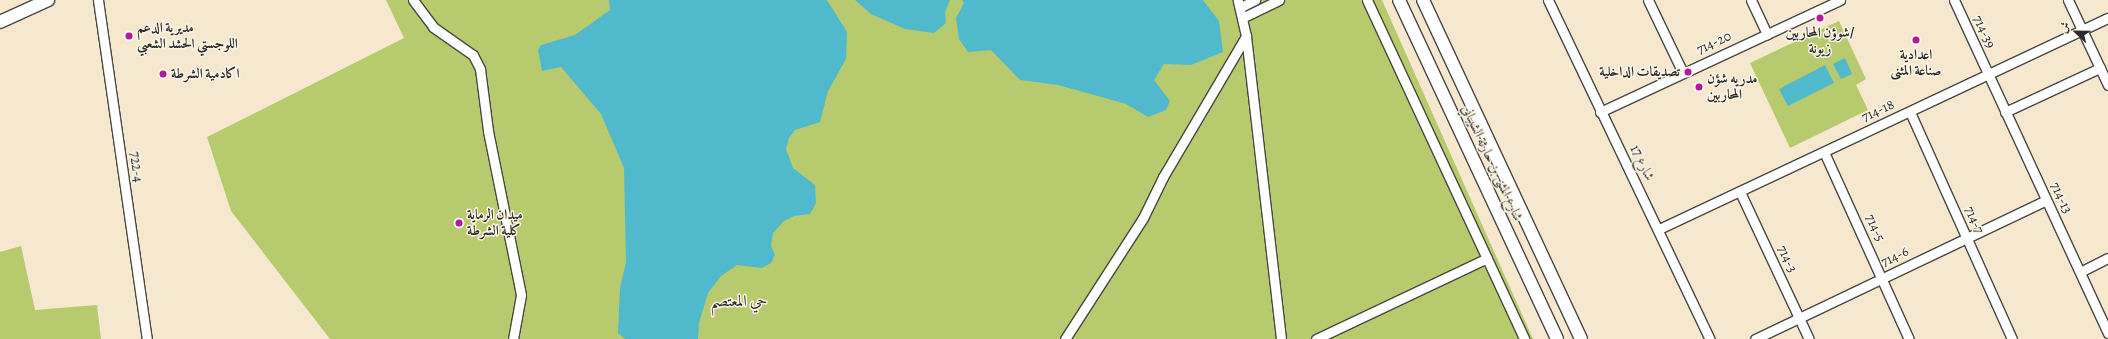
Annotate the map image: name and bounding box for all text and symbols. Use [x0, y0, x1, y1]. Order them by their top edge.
north arrow [2056, 12, 2096, 52]
marker: شوؤن المحاربين/ زيونة [1815, 13, 1825, 23]
street label: 714-39 [1969, 13, 1999, 51]
text: ش [2055, 19, 2073, 35]
place label: مديرية الدعم اللوجستي الحشد الشعبي [137, 20, 238, 52]
place label: شوؤن المحاربين/ زيونة [1786, 25, 1854, 58]
street label: 714-20 [1694, 28, 1734, 58]
marker: مديرية الدعم اللوجستي الحشد الشعبي [124, 31, 134, 41]
marker: اعدادية صناعة المثنى [1911, 35, 1921, 45]
place label: اعدادية صناعة المثنى [1890, 47, 1942, 80]
place label: تصديقات الداخلية [1599, 64, 1680, 80]
place label: اكادمية الشرطة [171, 66, 240, 82]
marker: تصديقات الداخلية [1683, 67, 1693, 77]
marker: اكادمية الشرطة [158, 69, 168, 79]
place label: مدريه شؤن المحاربين [1707, 71, 1758, 104]
marker: مدريه شؤن المحاربين [1694, 82, 1704, 92]
street label: 714-18 [1859, 96, 1897, 126]
street label: شارع المثنى بن حارثة الشيباني [1458, 102, 1526, 224]
street label: شارع 17 [1626, 142, 1658, 184]
street label: 722-4 [126, 151, 146, 183]
street label: 714-13 [2046, 180, 2076, 216]
street label: 714-7 [1961, 204, 1987, 236]
place label: ميدان الرماية كلية الشرطة [467, 207, 523, 240]
street label: 714-5 [1861, 212, 1889, 244]
marker: ميدان الرماية كلية الشرطة [454, 218, 464, 228]
street label: 714-3 [1773, 243, 1801, 275]
street label: 714-6 [1878, 243, 1912, 271]
district label: حي المعتصم [711, 291, 767, 311]

